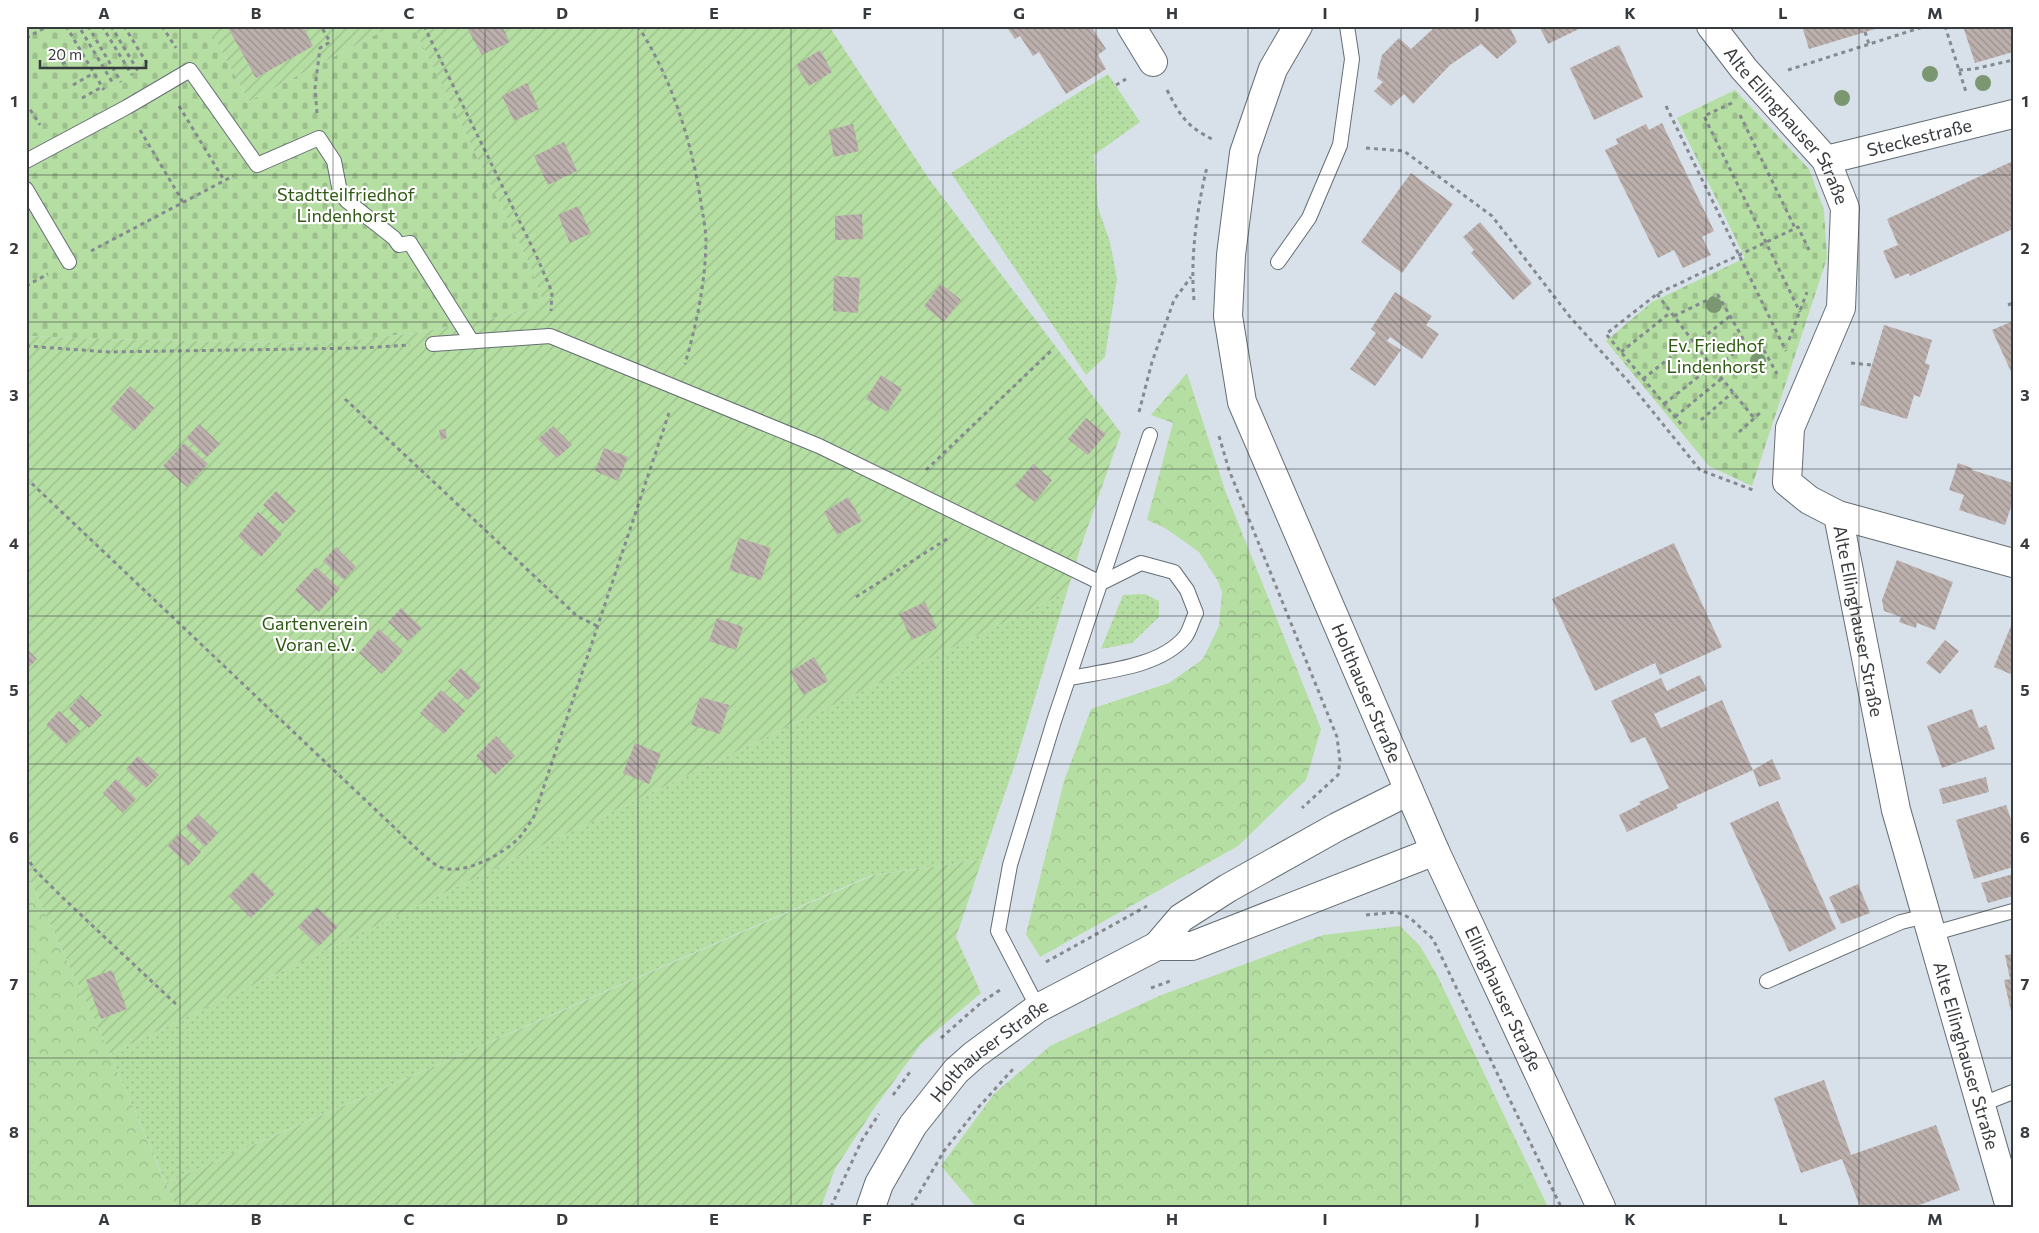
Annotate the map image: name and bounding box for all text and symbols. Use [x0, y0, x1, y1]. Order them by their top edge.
text: A [98, 3, 110, 22]
text: B [251, 3, 262, 22]
text: C [404, 3, 415, 22]
text: D [556, 3, 568, 22]
text: E [709, 3, 719, 22]
text: F [862, 3, 872, 22]
text: G [1013, 3, 1025, 22]
text: H [1166, 3, 1178, 22]
text: I [1322, 3, 1328, 22]
text: J [1474, 3, 1480, 22]
text: K [1624, 3, 1636, 22]
text: L [1778, 3, 1788, 22]
text: M [1927, 3, 1943, 22]
scale bar [40, 38, 146, 70]
street label: Alte Ellinghauser Straße [1720, 42, 1853, 207]
text: 20 m [48, 45, 82, 63]
text: 1 [10, 91, 18, 110]
text: 1 [2021, 91, 2029, 110]
street label: Steckestraße [1864, 114, 1974, 161]
park label: Stadtteilfriedhof Lindenhorst [277, 183, 416, 226]
text: 2 [9, 238, 19, 257]
text: 2 [2020, 238, 2030, 257]
park label: Ev. Friedhof Lindenhorst [1667, 334, 1765, 377]
text: 3 [9, 385, 19, 404]
text: 3 [2020, 385, 2030, 404]
street label: Alte Ellinghauser Straße [1829, 523, 1888, 719]
text: 4 [9, 533, 19, 552]
text: 4 [2020, 533, 2030, 552]
park label: Gartenverein Voran e.V. [262, 612, 368, 655]
street label: Holthauser Straße [1327, 620, 1406, 765]
text: 5 [9, 680, 19, 699]
text: 5 [2020, 680, 2030, 699]
text: 6 [9, 827, 19, 846]
text: 6 [2020, 827, 2030, 846]
street label: Ellinghauser Straße [1461, 922, 1547, 1074]
street label: Alte Ellinghauser Straße [1929, 959, 2004, 1152]
text: 7 [10, 974, 19, 993]
text: 7 [2021, 974, 2030, 993]
street label: Holthauser Straße [925, 994, 1052, 1106]
text: 8 [9, 1122, 19, 1141]
text: 8 [2020, 1122, 2030, 1141]
text: A [98, 1209, 110, 1228]
text: B [251, 1209, 262, 1228]
text: C [404, 1209, 415, 1228]
text: D [556, 1209, 568, 1228]
text: E [709, 1209, 719, 1228]
text: F [862, 1209, 872, 1228]
text: G [1013, 1209, 1025, 1228]
text: H [1166, 1209, 1178, 1228]
text: I [1322, 1209, 1328, 1228]
text: J [1474, 1209, 1480, 1228]
text: K [1624, 1209, 1636, 1228]
text: L [1778, 1209, 1788, 1228]
text: M [1927, 1209, 1943, 1228]

